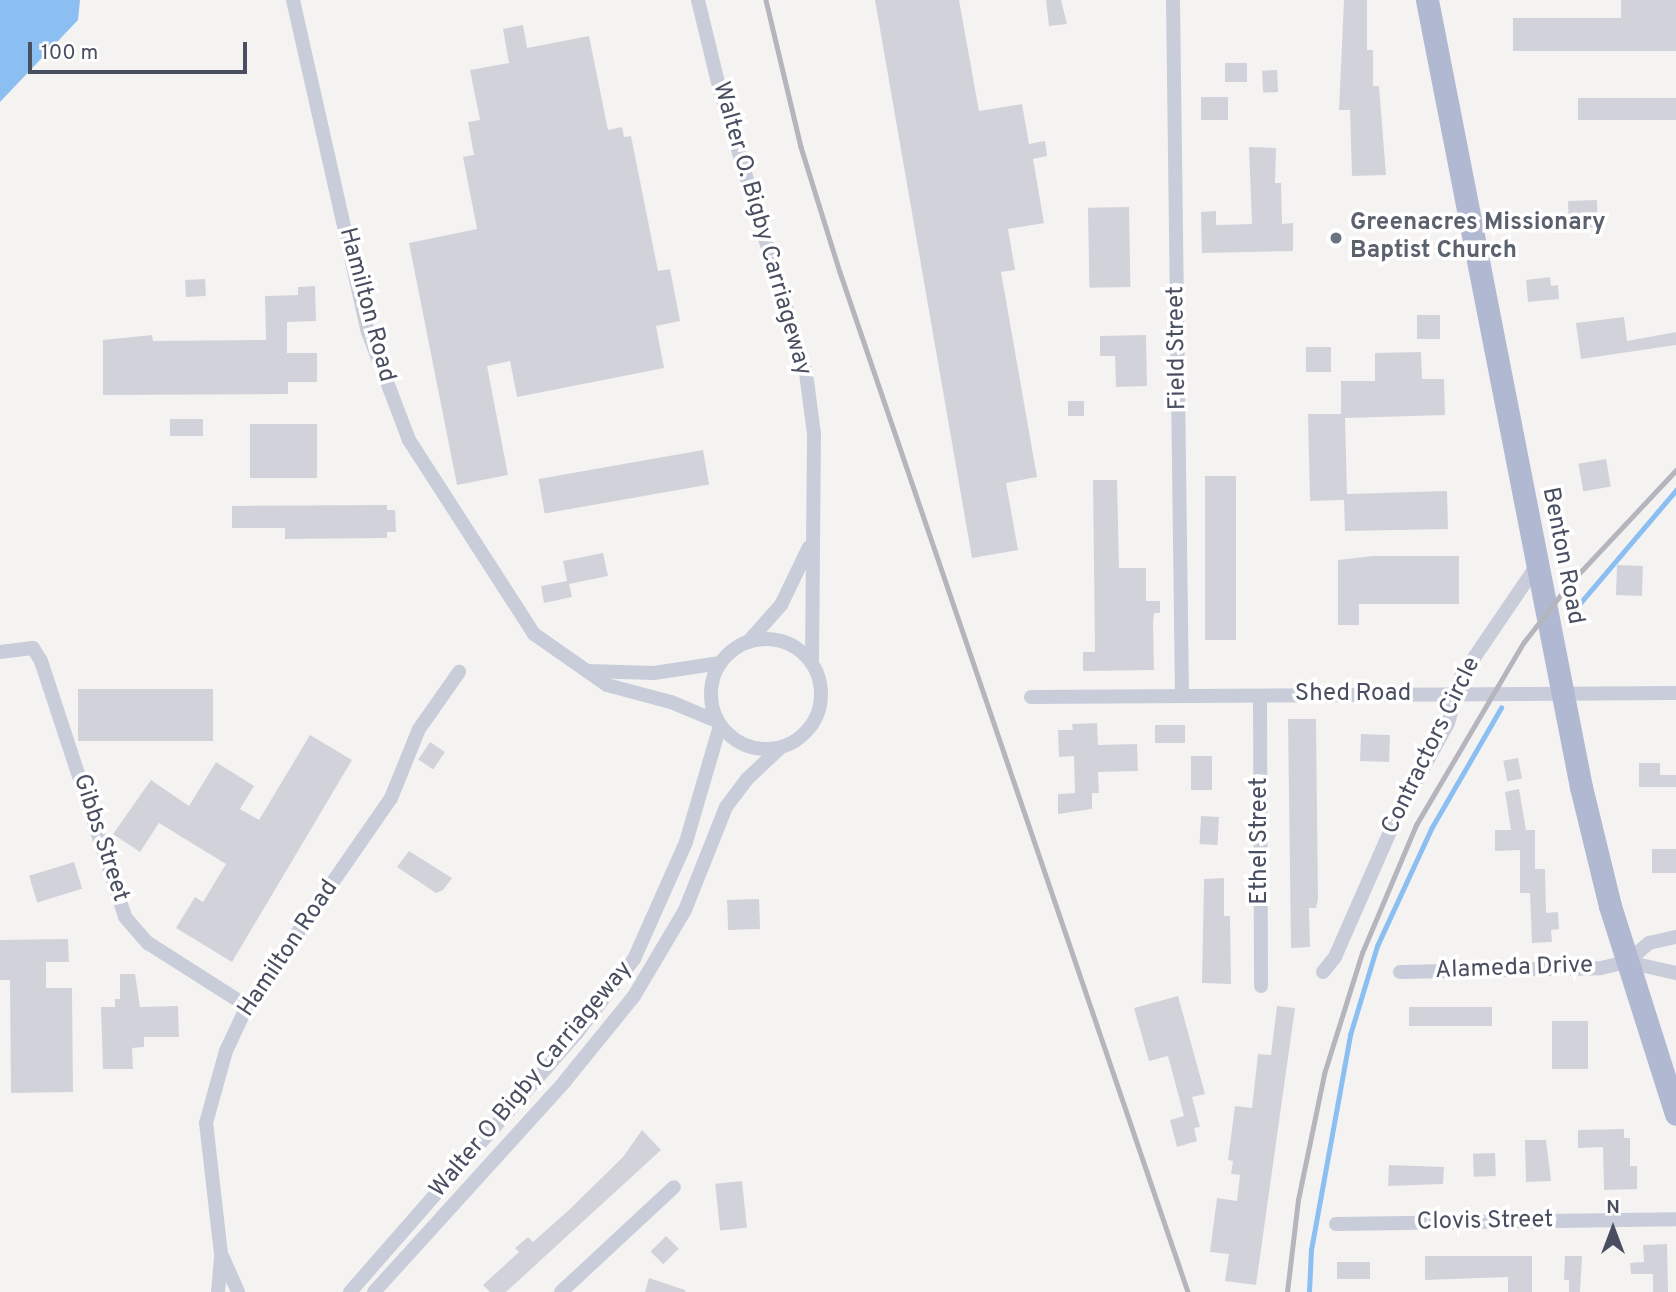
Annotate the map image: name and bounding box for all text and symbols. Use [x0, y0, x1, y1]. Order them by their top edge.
scale bar [32, 28, 250, 72]
text: 100 m [41, 40, 98, 67]
street label: Walter O. Bigby Carriageway [705, 79, 817, 379]
place label: Greenacres Missionary Baptist Church [1350, 210, 1606, 266]
street label: Hamilton Road [332, 225, 400, 385]
marker: Greenacres Missionary Baptist Church [1328, 230, 1344, 246]
street label: Field Street [1163, 286, 1193, 410]
street label: Benton Road [1535, 485, 1589, 627]
street label: Contractors Circle [1377, 653, 1487, 839]
street label: Shed Road [1295, 681, 1411, 709]
street label: Gibbs Street [66, 771, 134, 905]
street label: Ethel Street [1247, 777, 1275, 905]
street label: Hamilton Road [233, 875, 345, 1023]
street label: Alameda Drive [1434, 952, 1594, 986]
street label: Walter O Bigby Carriageway [425, 956, 639, 1204]
north arrow [1578, 1194, 1648, 1264]
text: N [1606, 1196, 1620, 1220]
street label: Clovis Street [1417, 1206, 1553, 1238]

